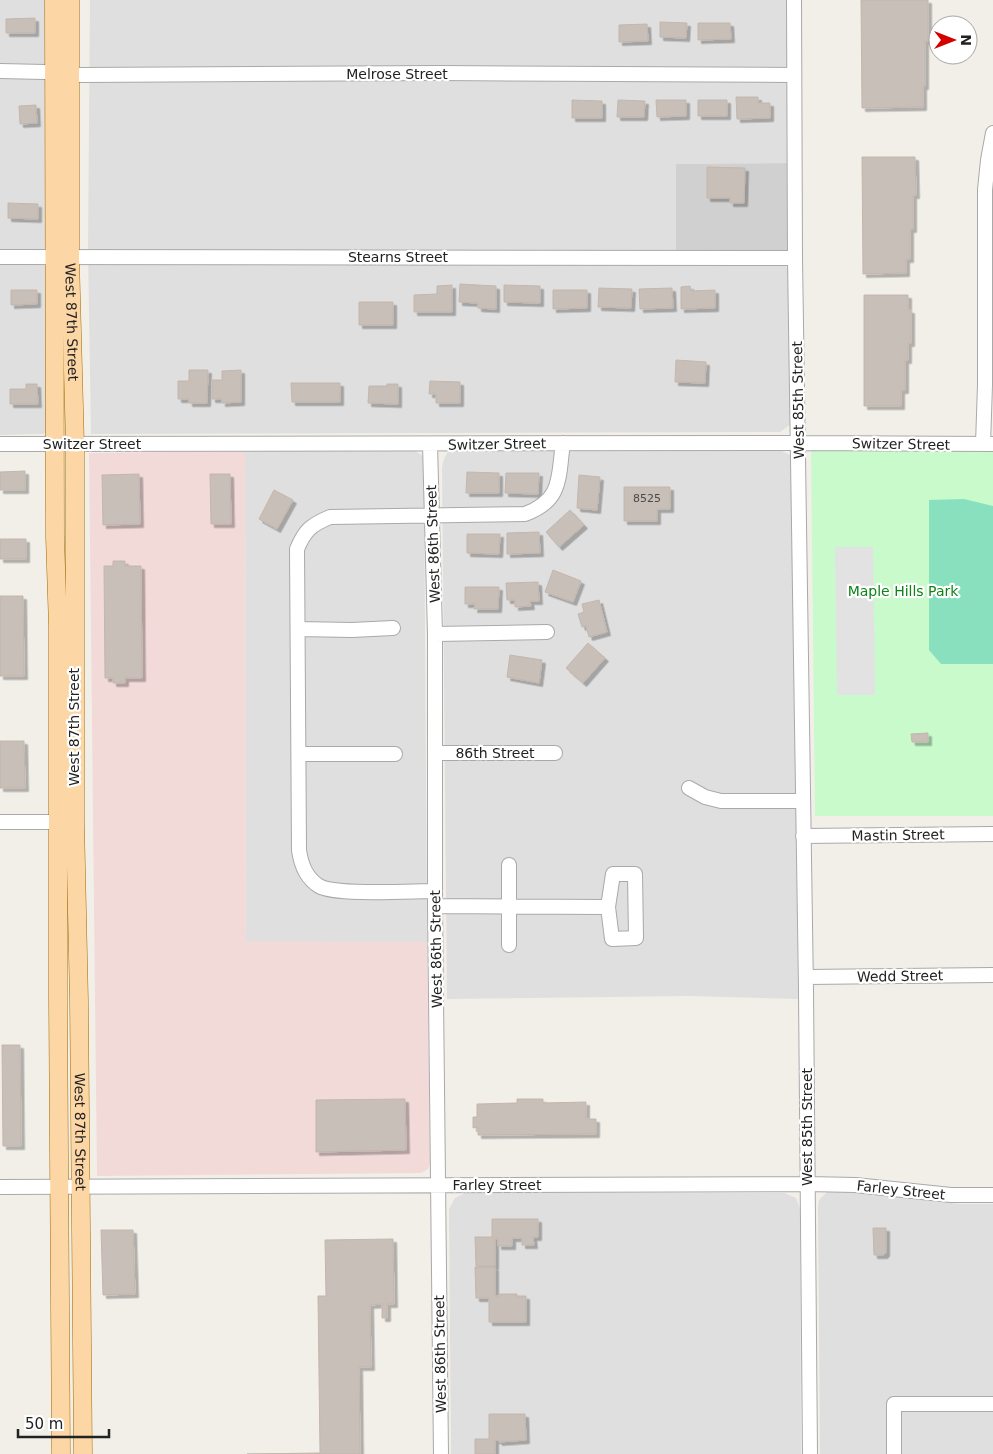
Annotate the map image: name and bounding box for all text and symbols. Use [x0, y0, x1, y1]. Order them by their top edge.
north arrow [928, 15, 978, 65]
text: N [958, 34, 974, 46]
street label: Melrose Street [346, 66, 448, 82]
street label: Stearns Street [348, 249, 449, 265]
street label: West 87th Street [62, 263, 81, 382]
street label: West 85th Street [789, 340, 807, 459]
street label: Switzer Street [448, 435, 547, 453]
street label: Switzer Street [852, 435, 951, 453]
street label: Switzer Street [43, 436, 142, 452]
street label: West 86th Street [423, 484, 443, 603]
house number: 8525 [633, 492, 661, 505]
park label: Maple Hills Park [848, 583, 959, 599]
street label: West 87th Street [66, 667, 82, 786]
street label: 86th Street [455, 745, 535, 761]
street label: Mastin Street [851, 826, 945, 844]
street label: West 86th Street [427, 889, 445, 1008]
street label: Wedd Street [857, 967, 944, 985]
street label: West 85th Street [799, 1067, 815, 1186]
street label: West 87th Street [72, 1073, 89, 1192]
street label: Farley Street [453, 1177, 542, 1193]
street label: Farley Street [856, 1177, 947, 1203]
street label: West 86th Street [431, 1294, 449, 1413]
scale bar [18, 1406, 109, 1438]
text: 50 m [25, 1415, 63, 1433]

